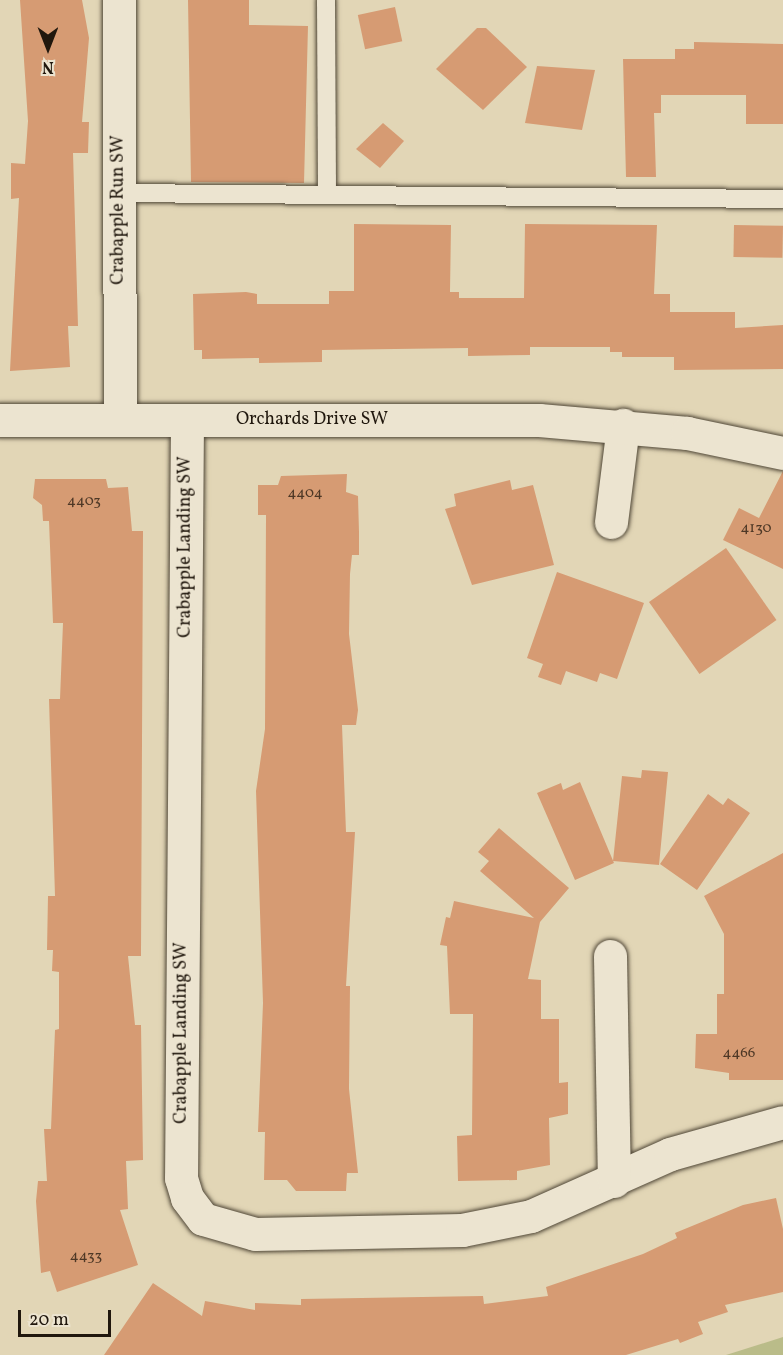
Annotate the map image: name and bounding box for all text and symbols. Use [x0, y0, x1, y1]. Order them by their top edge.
north arrow [18, 18, 78, 78]
text: N [42, 55, 54, 77]
street label: Crabapple Run SW [108, 135, 130, 285]
street label: Orchards Drive SW [236, 409, 388, 431]
street label: Crabapple Landing SW [175, 456, 197, 638]
house number: 4404 [287, 485, 323, 503]
house number: 4403 [67, 493, 101, 511]
house number: 4130 [740, 520, 772, 538]
street label: Crabapple Landing SW [171, 942, 193, 1124]
house number: 4466 [723, 1045, 755, 1063]
house number: 4433 [70, 1248, 102, 1266]
scale bar [21, 1298, 114, 1336]
text: 20 m [29, 1308, 69, 1333]

